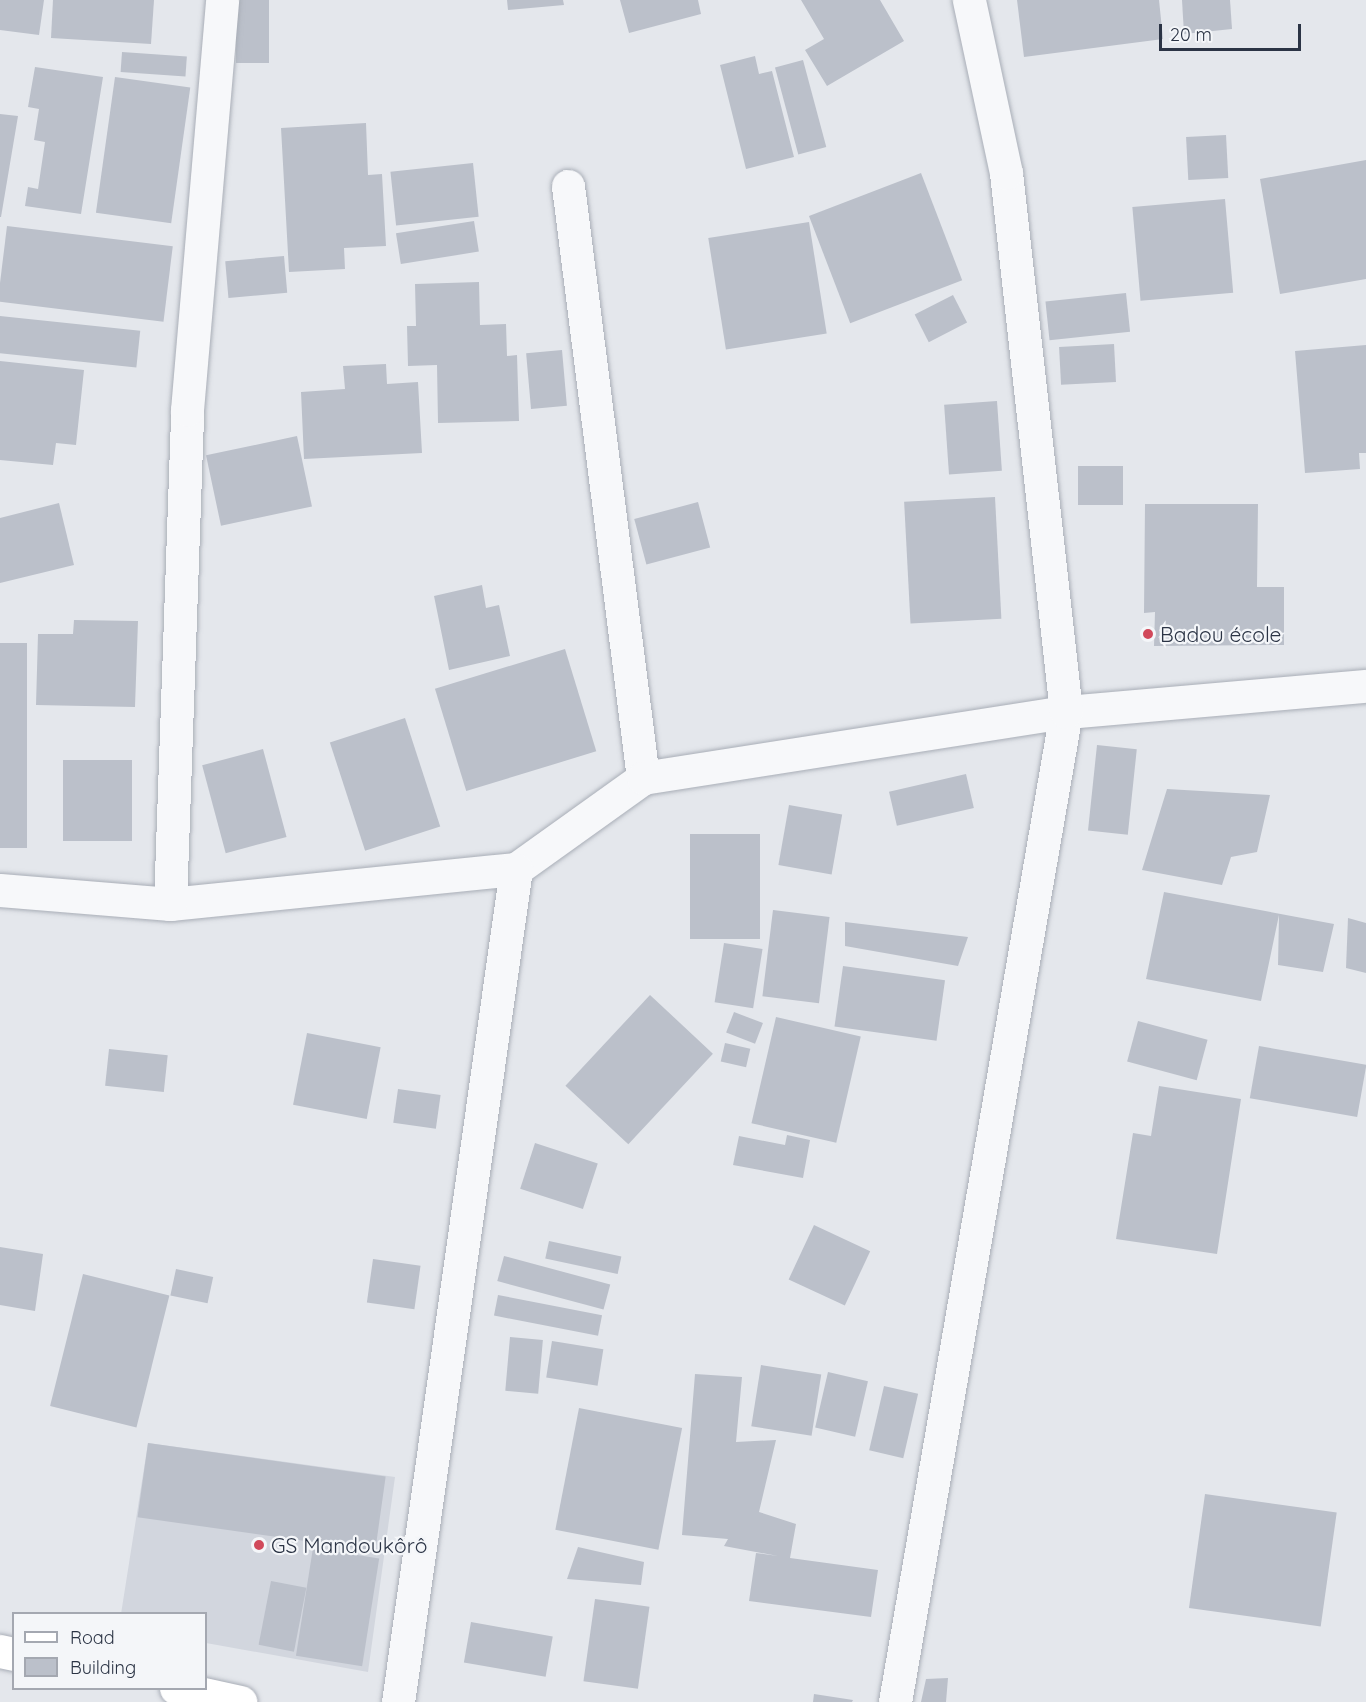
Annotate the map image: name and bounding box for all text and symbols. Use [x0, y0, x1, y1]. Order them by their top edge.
scale bar [1162, 12, 1304, 50]
text: 20 m [1170, 23, 1212, 46]
place label: Badou école [1160, 621, 1281, 647]
marker: Badou école [1141, 627, 1155, 641]
place label: GS Mandoukôrô [271, 1532, 427, 1558]
marker: GS Mandoukôrô [252, 1538, 266, 1552]
legend [12, 1612, 207, 1690]
text: Road [70, 1626, 115, 1649]
text: Building [70, 1656, 136, 1679]

